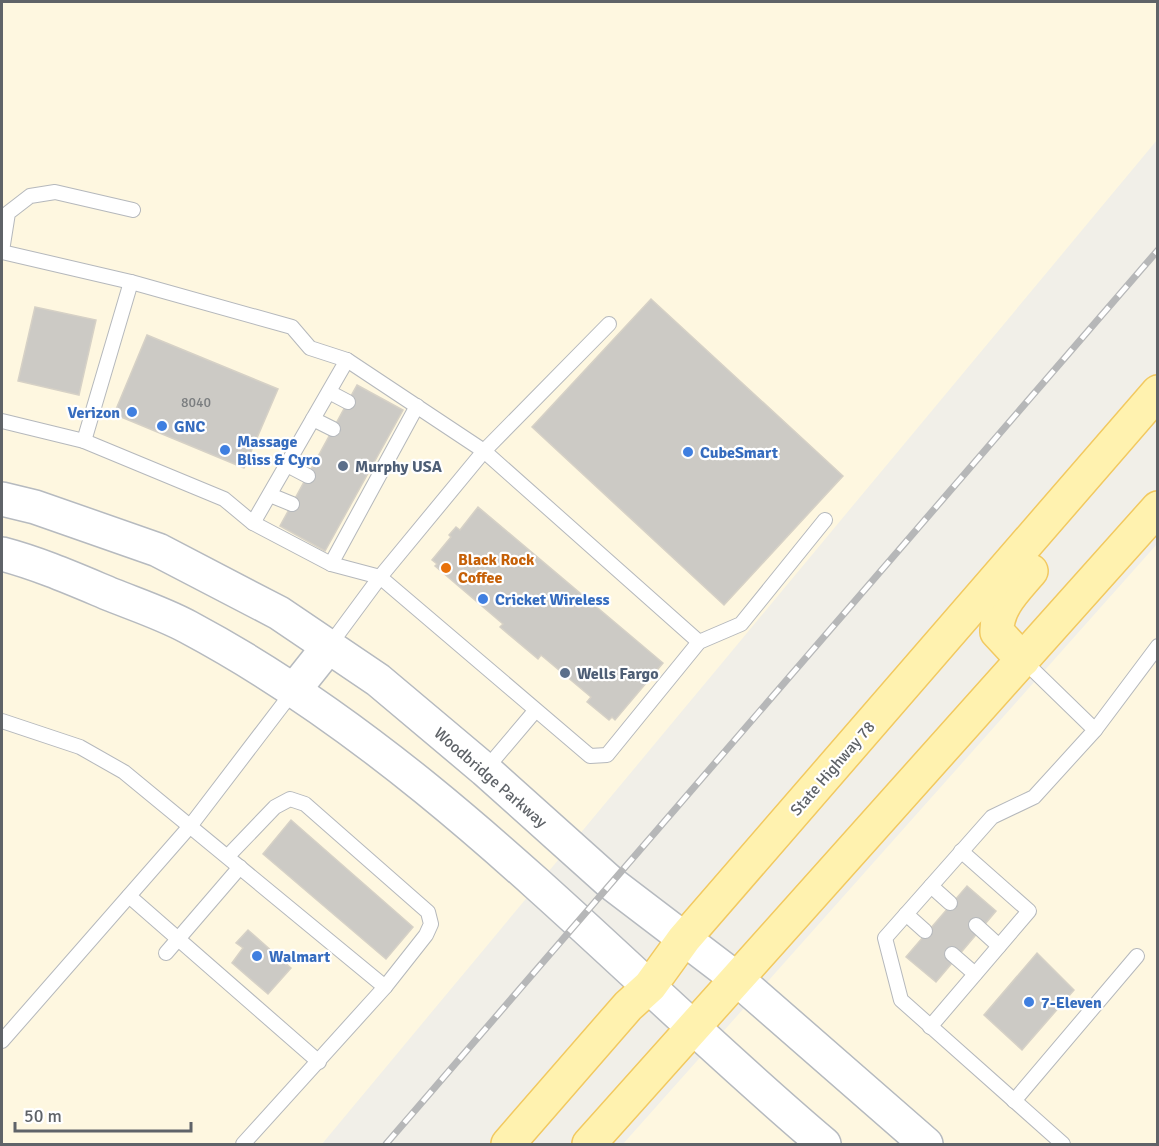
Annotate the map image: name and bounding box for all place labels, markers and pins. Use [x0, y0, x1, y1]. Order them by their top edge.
place label: Verizon [68, 403, 120, 423]
marker: Verizon [125, 405, 139, 419]
place label: GNC [174, 417, 206, 437]
marker: GNC [155, 419, 169, 433]
place label: Massage Bliss & Cyro [237, 432, 320, 470]
marker: Massage Bliss & Cyro [218, 443, 232, 457]
place label: CubeSmart [700, 443, 778, 463]
marker: CubeSmart [681, 445, 695, 459]
place label: Murphy USA [355, 457, 443, 477]
marker: Murphy USA [336, 459, 350, 473]
place label: Black Rock Coffee [458, 550, 535, 588]
marker: Black Rock Coffee [439, 561, 453, 575]
place label: Cricket Wireless [495, 590, 610, 610]
marker: Cricket Wireless [476, 592, 490, 606]
place label: Wells Fargo [577, 664, 659, 684]
marker: Wells Fargo [558, 666, 572, 680]
place label: Walmart [269, 947, 330, 967]
marker: Walmart [250, 949, 264, 963]
place label: 7-Eleven [1041, 993, 1102, 1013]
marker: 7-Eleven [1022, 995, 1036, 1009]

